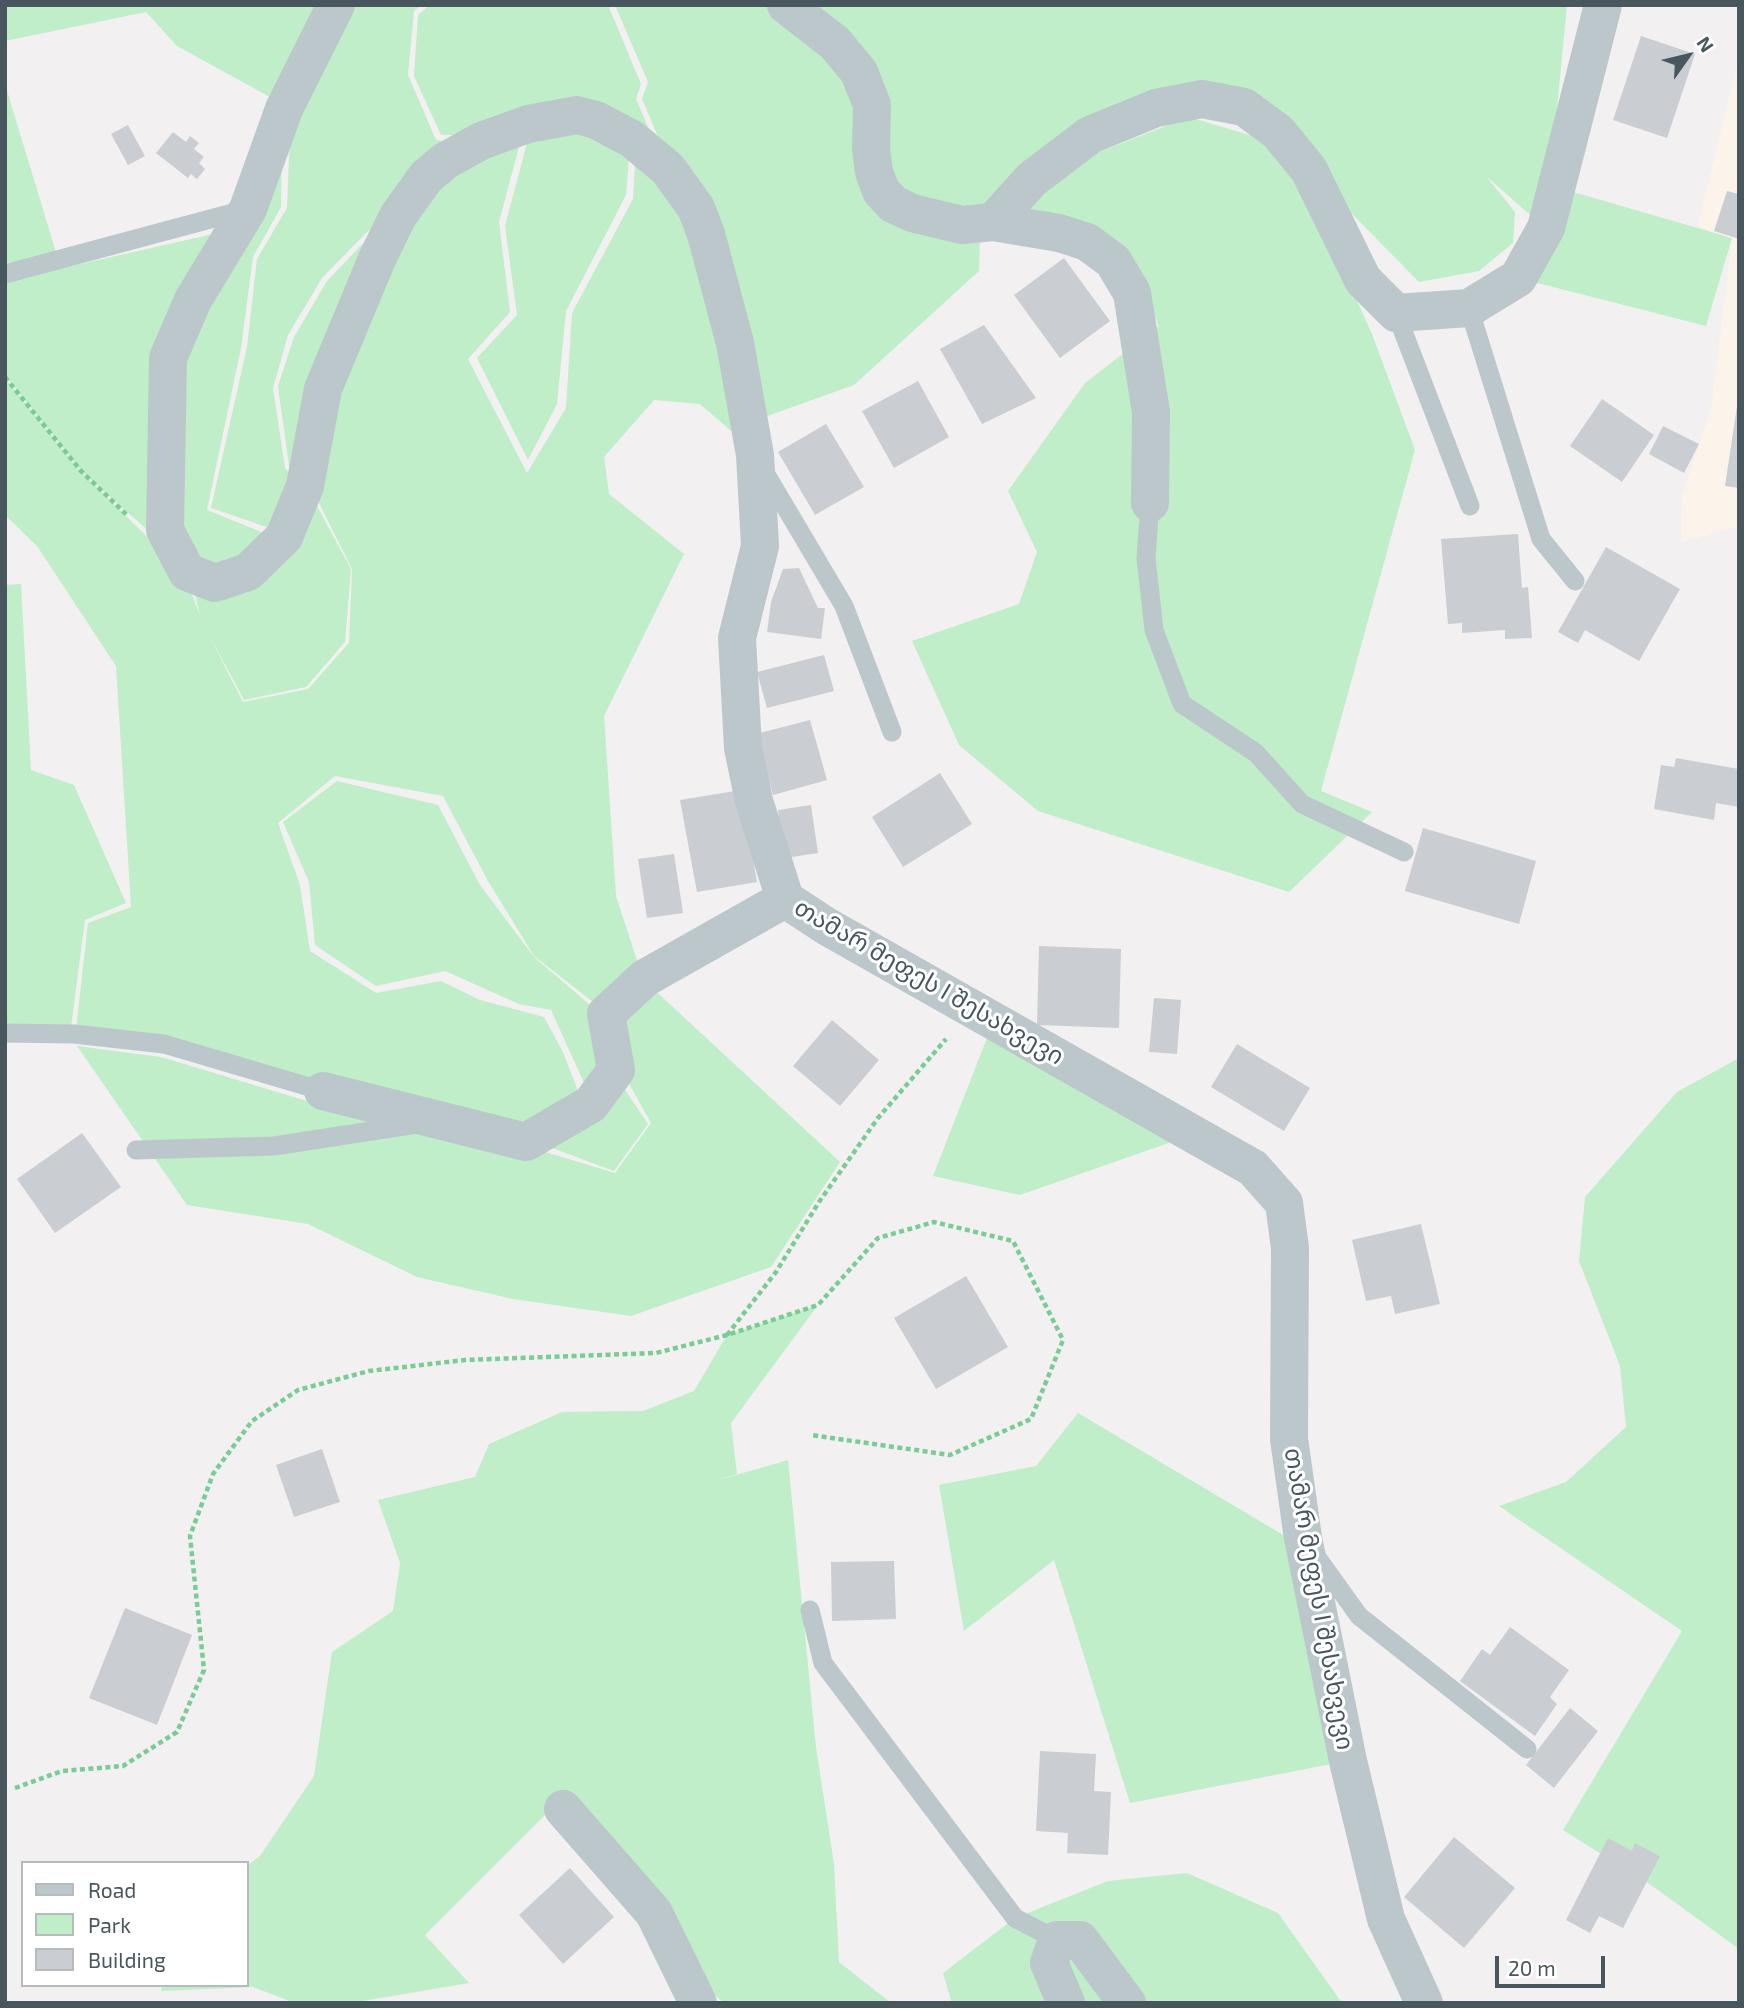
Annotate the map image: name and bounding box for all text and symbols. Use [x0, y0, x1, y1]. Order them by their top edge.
north arrow [1653, 21, 1723, 91]
text: N [1692, 32, 1719, 56]
street label: თამარ მეფეს I შესახვევი [789, 893, 1069, 1071]
street label: თამარ მეფეს I შესახვევი [1278, 1446, 1360, 1752]
legend [21, 1861, 248, 1987]
text: Road [88, 1877, 136, 1902]
text: Park [88, 1912, 131, 1937]
scale bar [1499, 1941, 1609, 1985]
text: Building [88, 1947, 166, 1972]
text: 20 m [1508, 1955, 1556, 1980]

